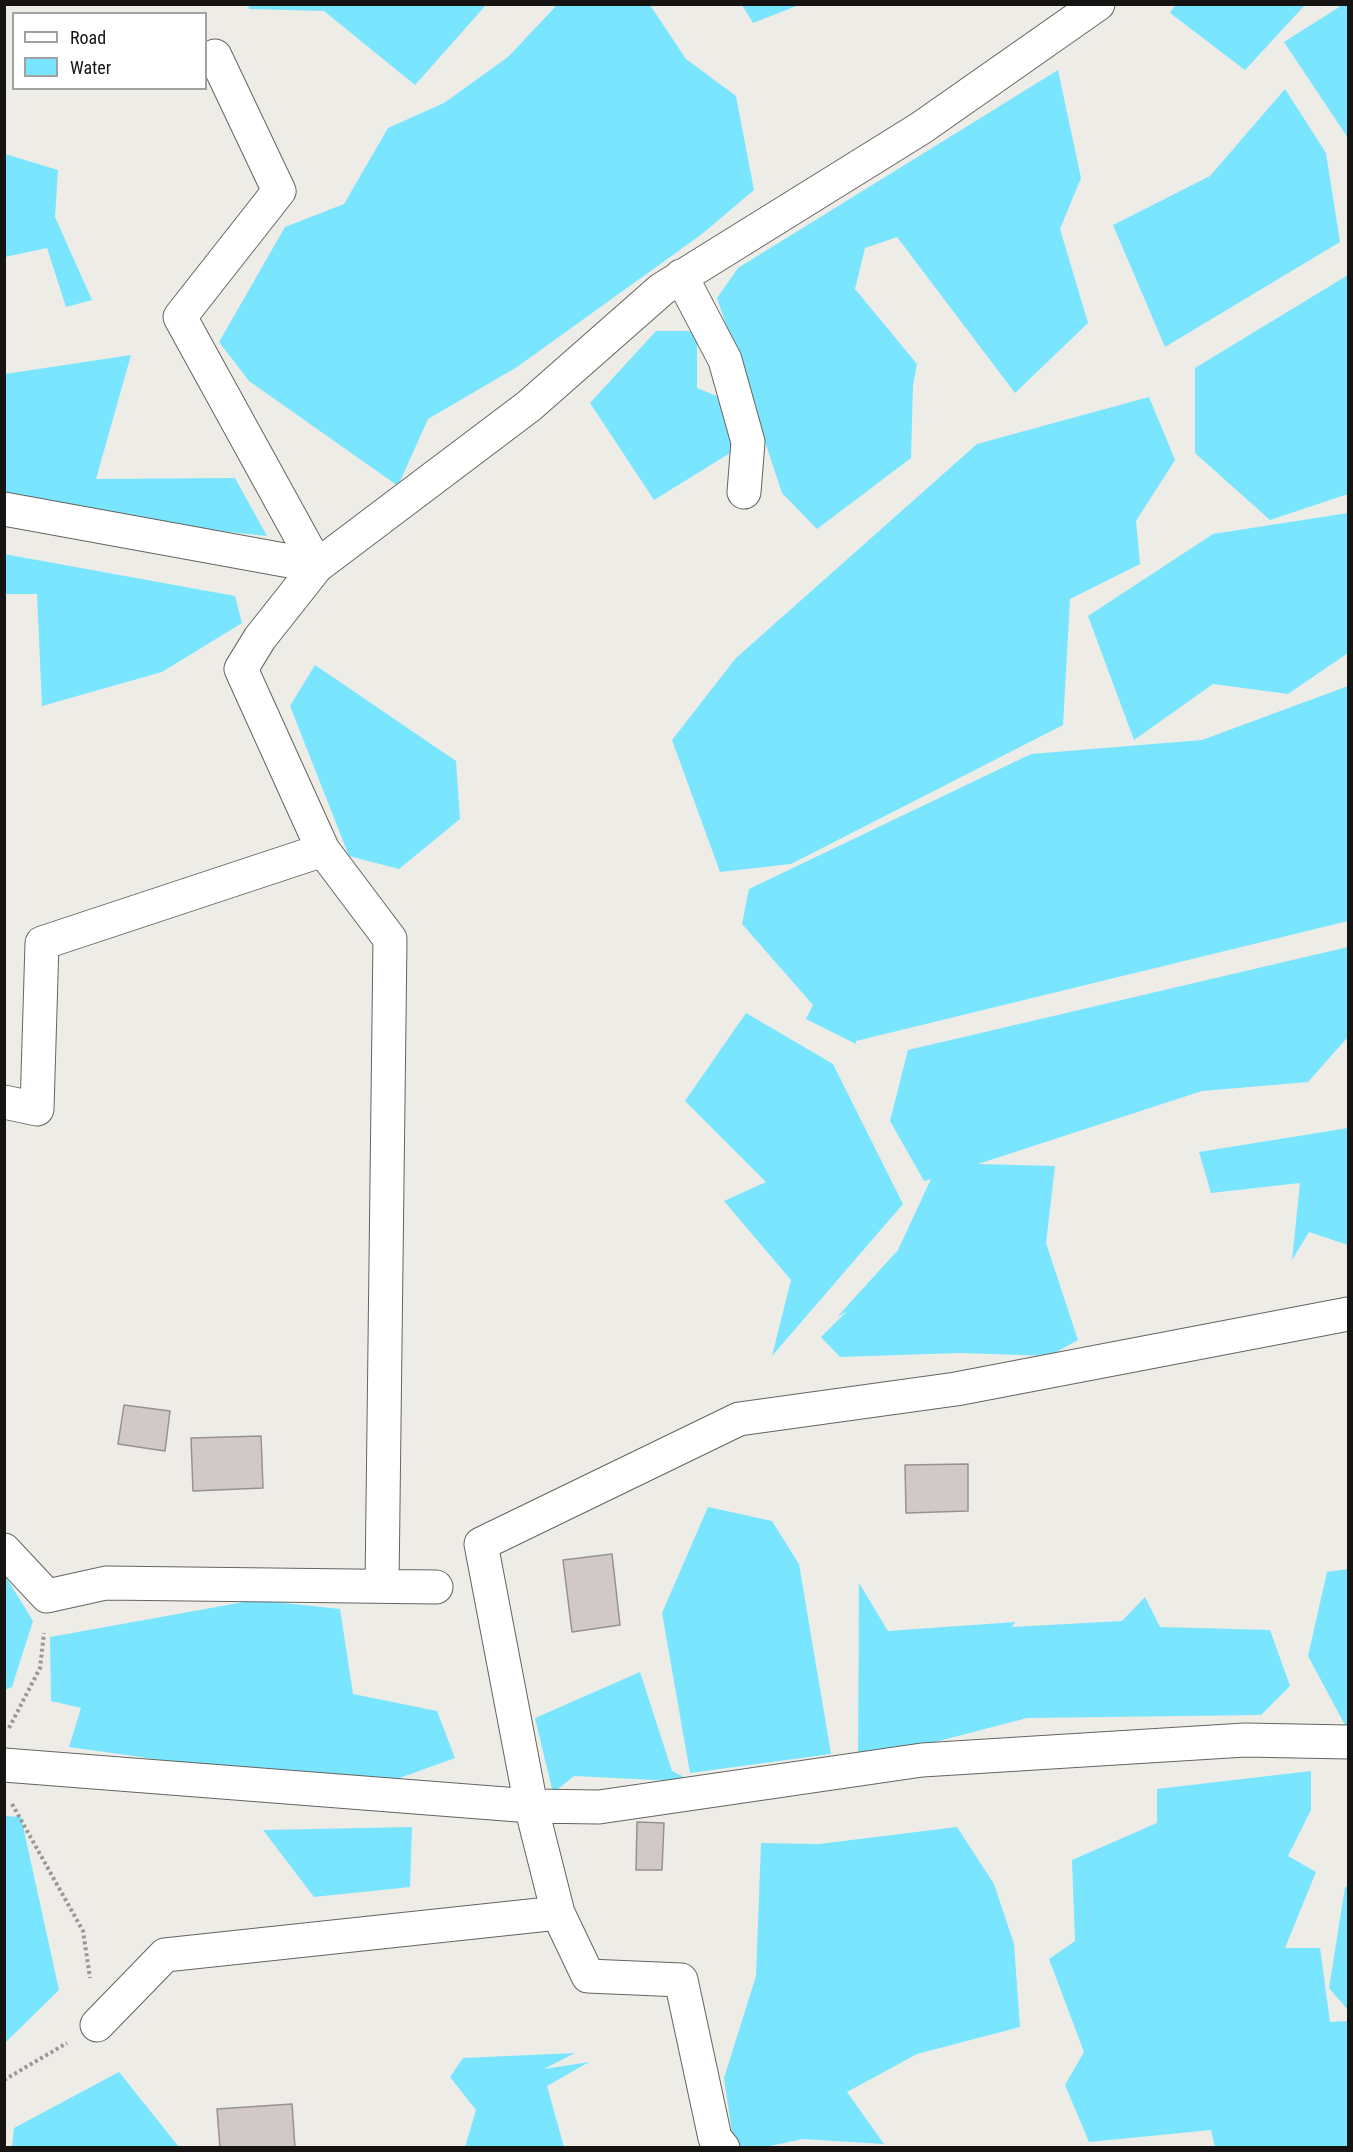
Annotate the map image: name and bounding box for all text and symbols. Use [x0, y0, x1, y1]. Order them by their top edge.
legend [12, 12, 207, 90]
text: Road [70, 27, 106, 48]
text: Water [70, 57, 111, 78]

